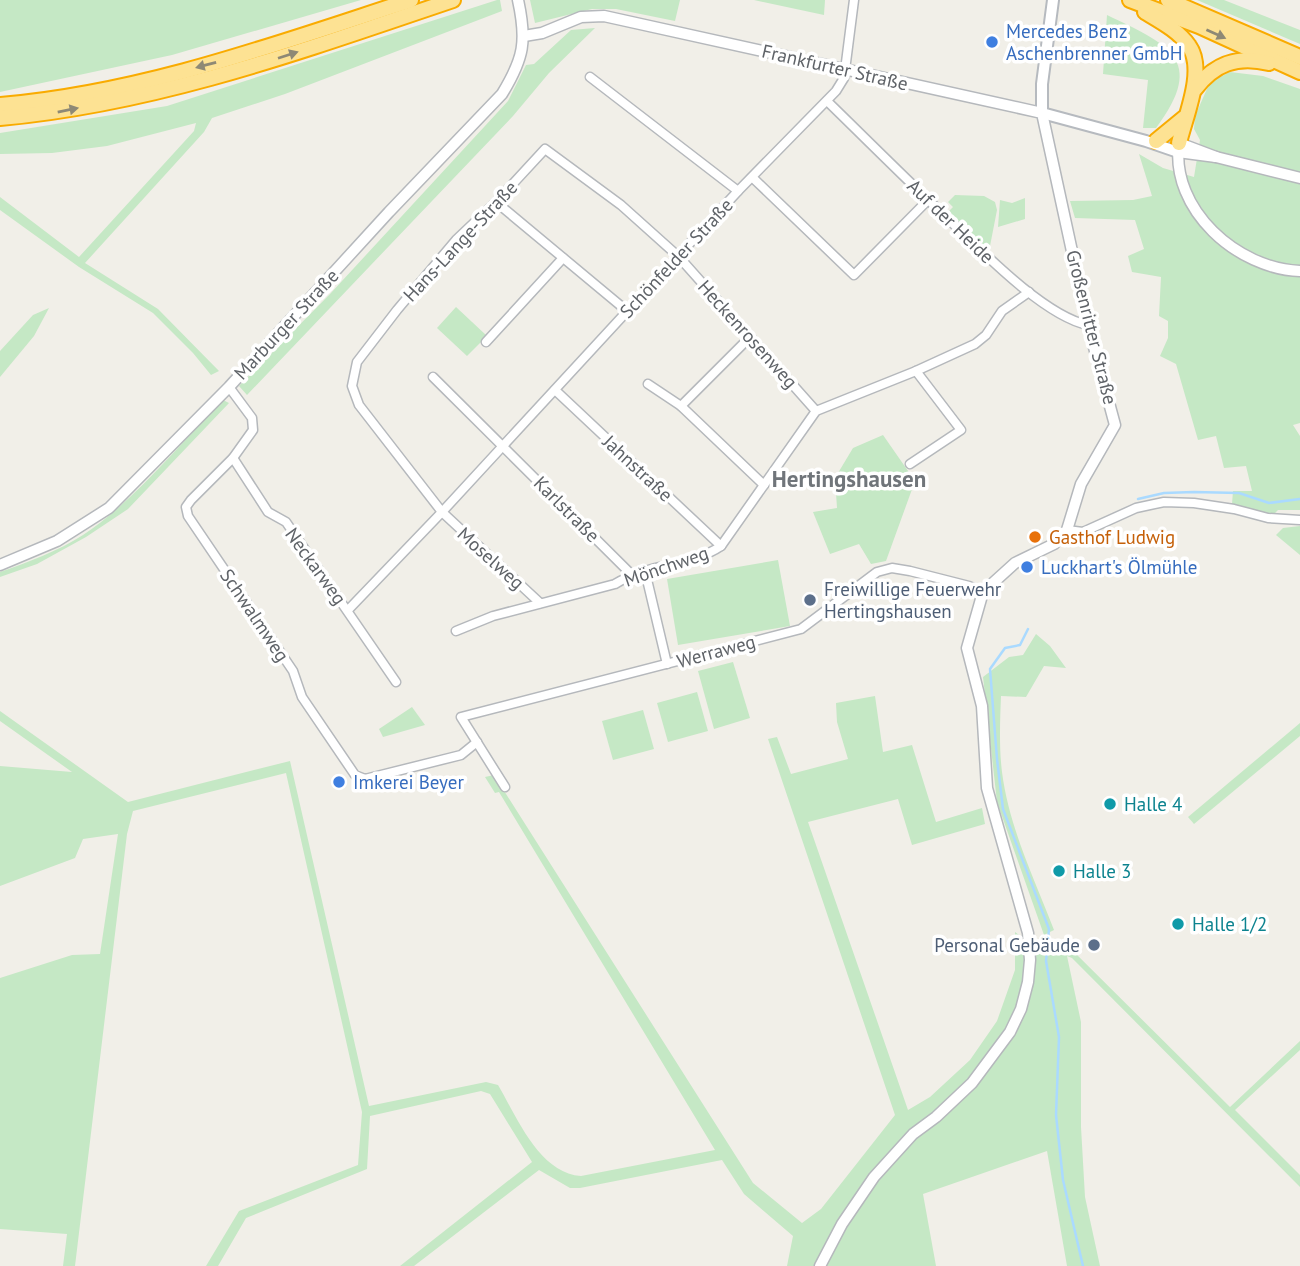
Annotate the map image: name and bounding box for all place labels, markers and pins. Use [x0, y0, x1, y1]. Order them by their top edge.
place label: Mercedes Benz Aschenbrenner GmbH [1006, 19, 1183, 65]
marker: Mercedes Benz Aschenbrenner GmbH [984, 34, 1000, 50]
place label: Gasthof Ludwig [1049, 525, 1175, 549]
marker: Gasthof Ludwig [1027, 529, 1043, 545]
place label: Luckhart's Ölmühle [1041, 555, 1198, 579]
marker: Luckhart's Ölmühle [1019, 559, 1035, 575]
place label: Freiwillige Feuerwehr Hertingshausen [824, 577, 1002, 623]
marker: Freiwillige Feuerwehr Hertingshausen [802, 592, 818, 608]
place label: Imkerei Beyer [353, 770, 464, 794]
marker: Imkerei Beyer [331, 774, 347, 790]
place label: Halle 4 [1124, 792, 1182, 816]
marker: Halle 4 [1102, 796, 1118, 812]
place label: Halle 3 [1073, 859, 1131, 883]
marker: Halle 3 [1051, 863, 1067, 879]
place label: Halle 1/2 [1192, 912, 1267, 936]
marker: Halle 1/2 [1170, 916, 1186, 932]
place label: Personal Gebäude [934, 933, 1080, 957]
marker: Personal Gebäude [1086, 937, 1102, 953]

